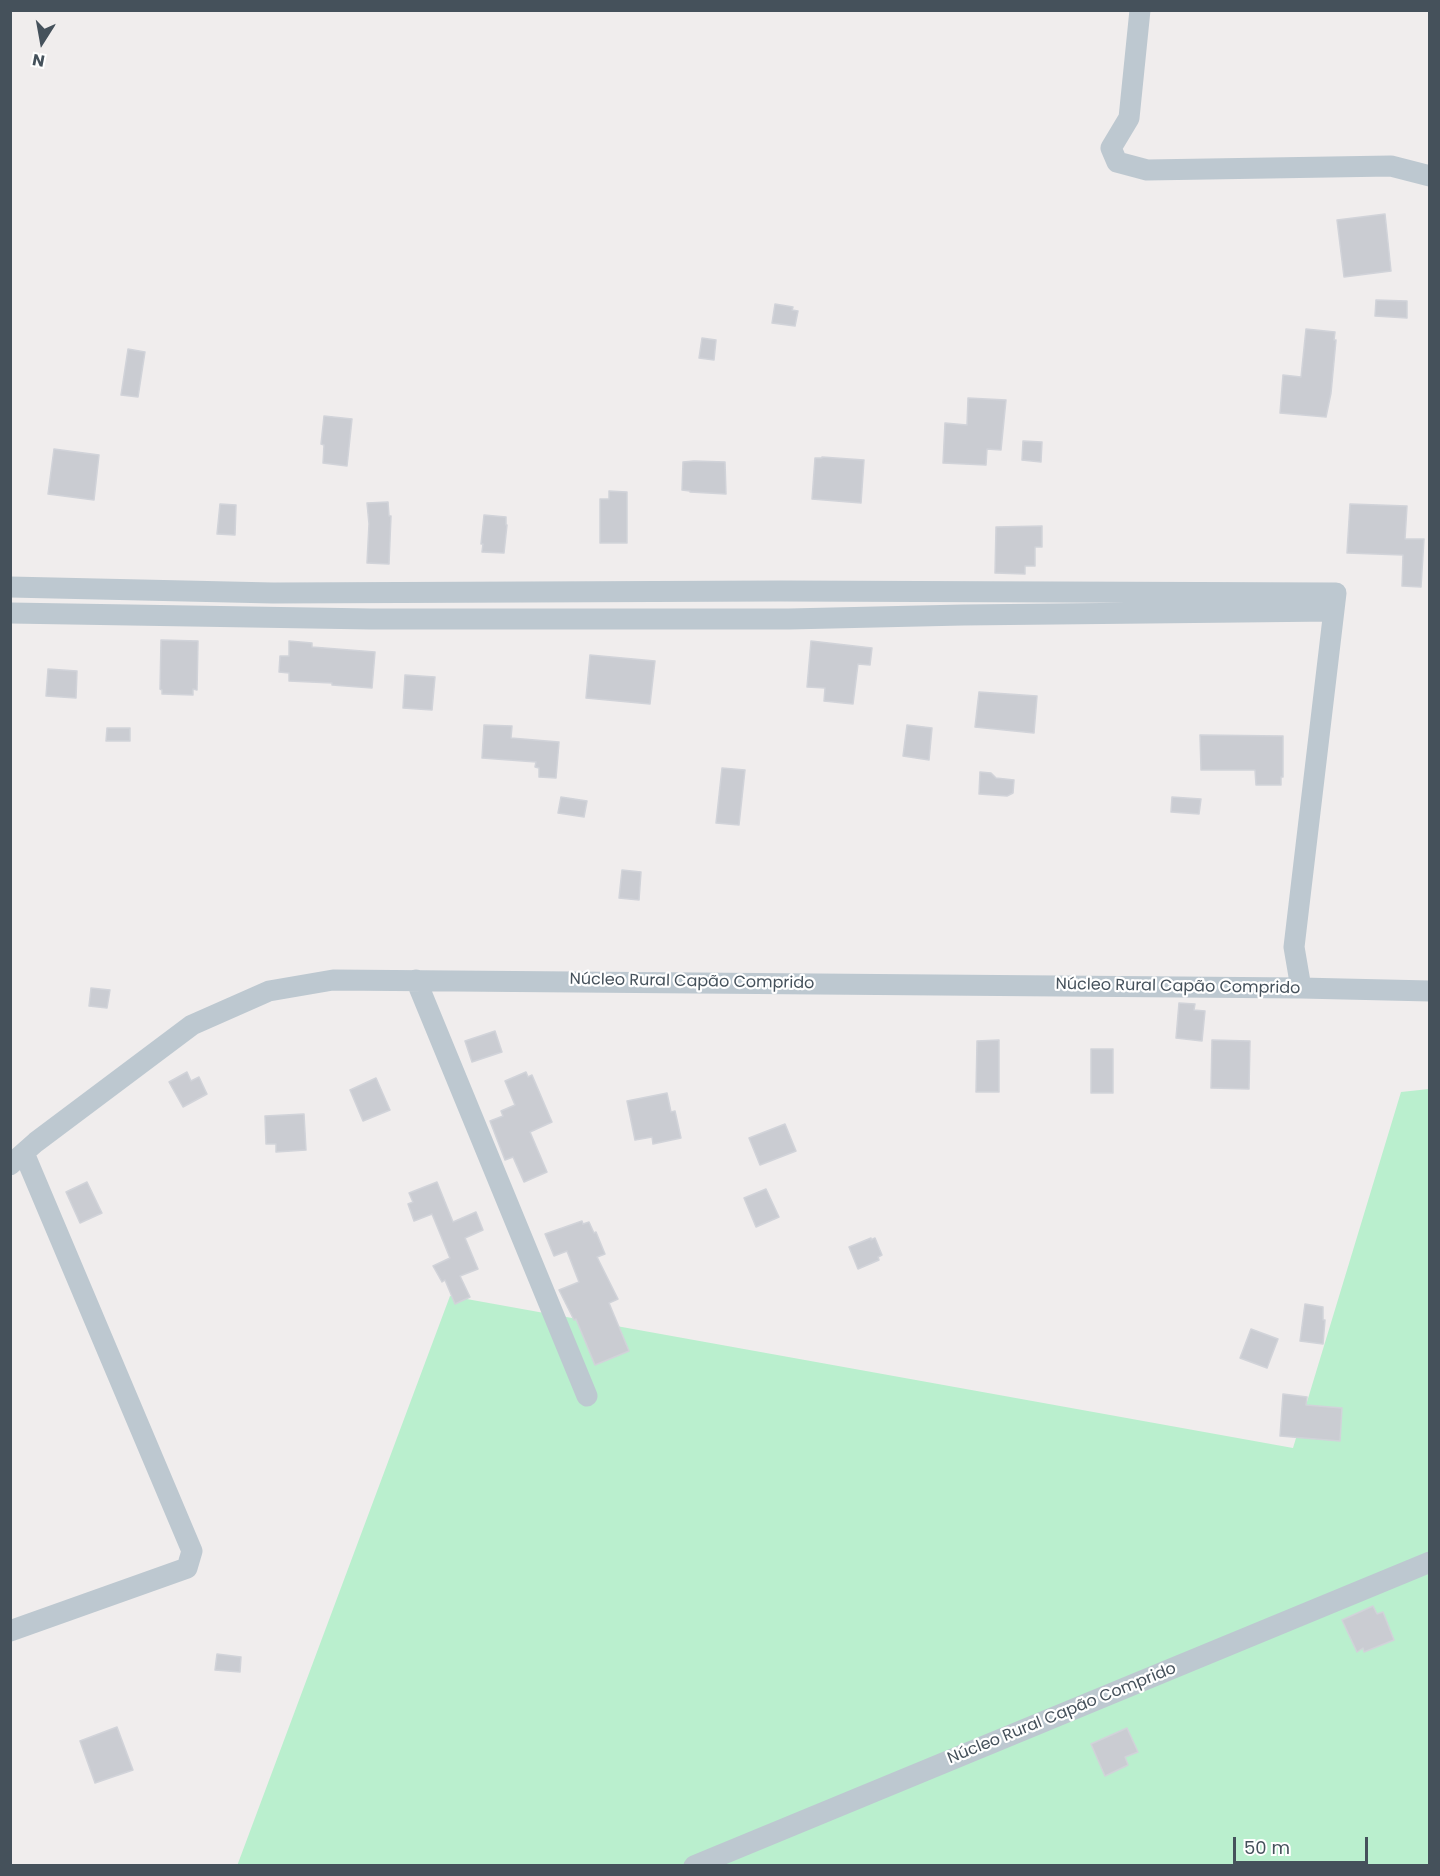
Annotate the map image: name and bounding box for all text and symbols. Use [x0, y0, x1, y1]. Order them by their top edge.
north arrow [12, 12, 72, 72]
text: N [30, 48, 47, 73]
street label: Núcleo Rural Capão Comprido [570, 970, 814, 994]
street label: Núcleo Rural Capão Comprido [1056, 975, 1300, 999]
street label: Núcleo Rural Capão Comprido [945, 1659, 1179, 1769]
scale bar [1236, 1825, 1371, 1863]
text: 50 m [1244, 1835, 1290, 1860]

